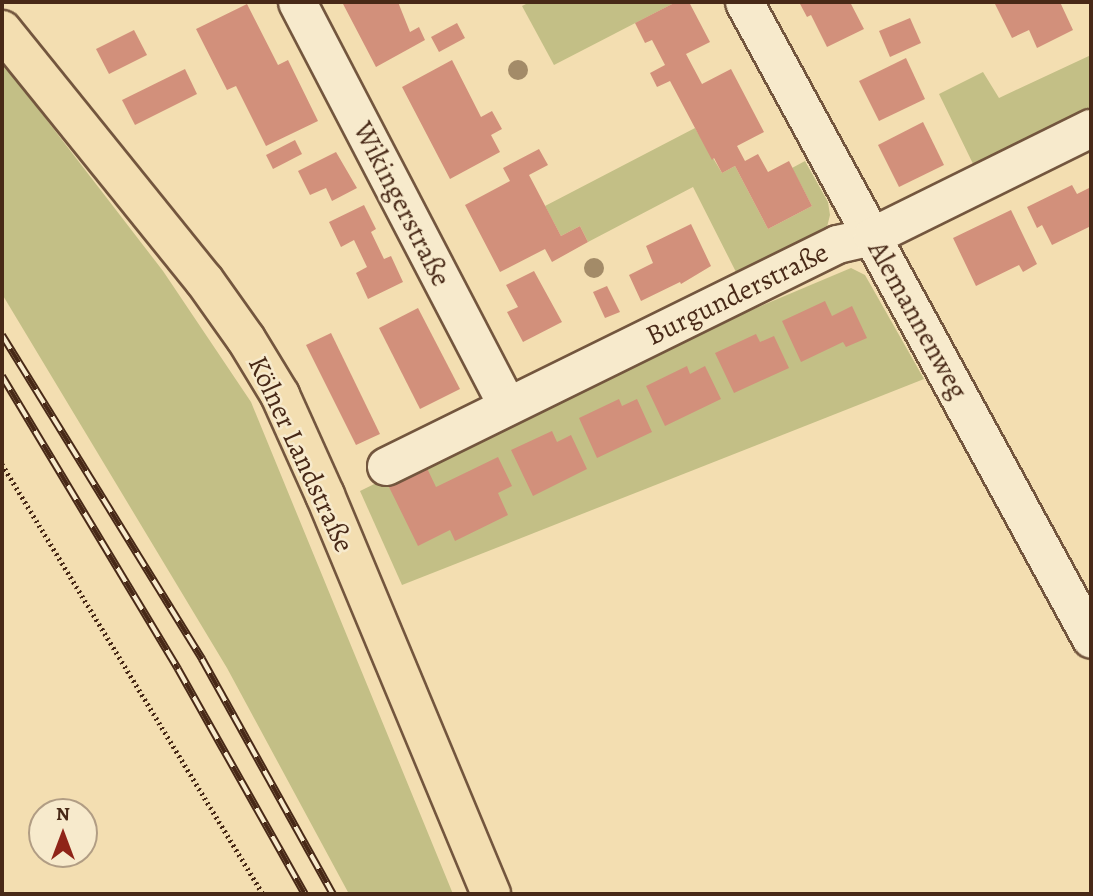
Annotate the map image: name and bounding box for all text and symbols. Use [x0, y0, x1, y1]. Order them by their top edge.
street label: Wikingerstraße [346, 116, 458, 292]
street label: Burgunderstraße [640, 235, 834, 353]
street label: Alemannenweg [861, 235, 975, 405]
street label: Kölner Landstraße [241, 351, 361, 557]
north arrow [28, 798, 98, 868]
text: N [56, 801, 70, 827]

